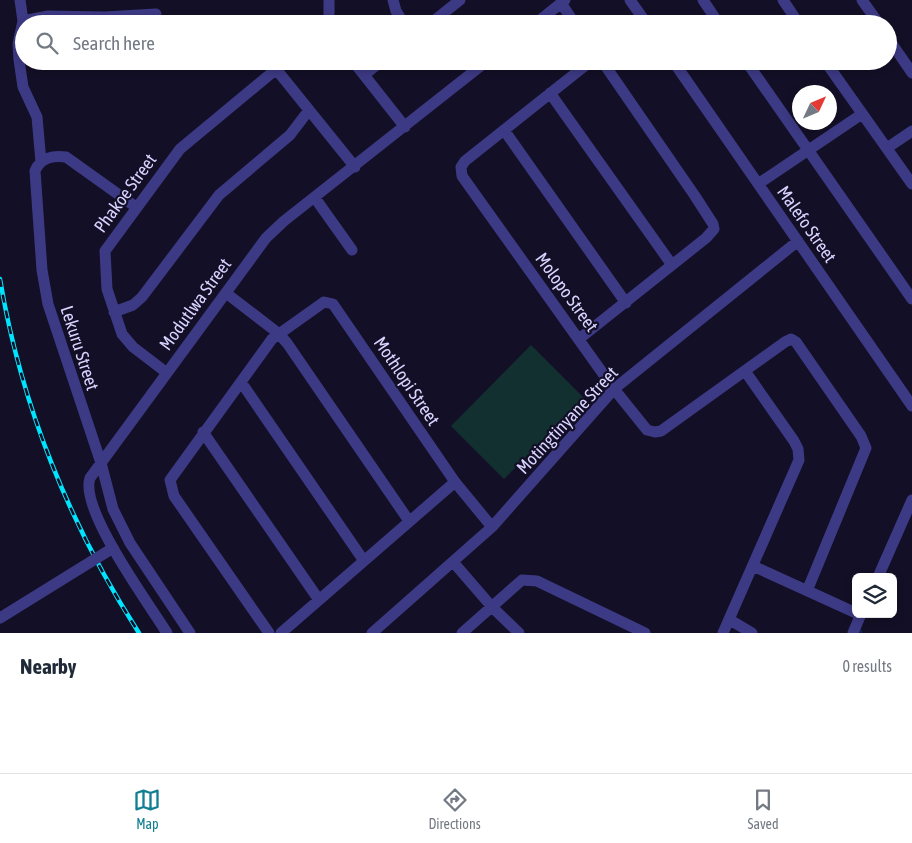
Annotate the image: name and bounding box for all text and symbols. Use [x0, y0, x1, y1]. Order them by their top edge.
search box [15, 15, 897, 70]
icon: search [33, 29, 61, 57]
text: Search here [73, 32, 155, 54]
north arrow [792, 85, 837, 130]
street label: Phakoe Street [89, 150, 161, 236]
street label: Malefo Street [773, 182, 841, 266]
street label: Molopo Street [531, 248, 603, 336]
street label: Modutlwa Street [155, 254, 235, 354]
street label: Lekuru Street [56, 303, 104, 393]
street label: Mothlopi Street [370, 333, 444, 429]
street label: Motingtinyane Street [512, 362, 622, 478]
map controls [852, 573, 897, 618]
button: layers [852, 573, 897, 618]
text: Nearby [20, 654, 76, 678]
text: 0 results [842, 657, 892, 675]
tab: Map [133, 786, 161, 832]
tab: Directions [428, 786, 481, 832]
tab: Saved [748, 786, 779, 832]

